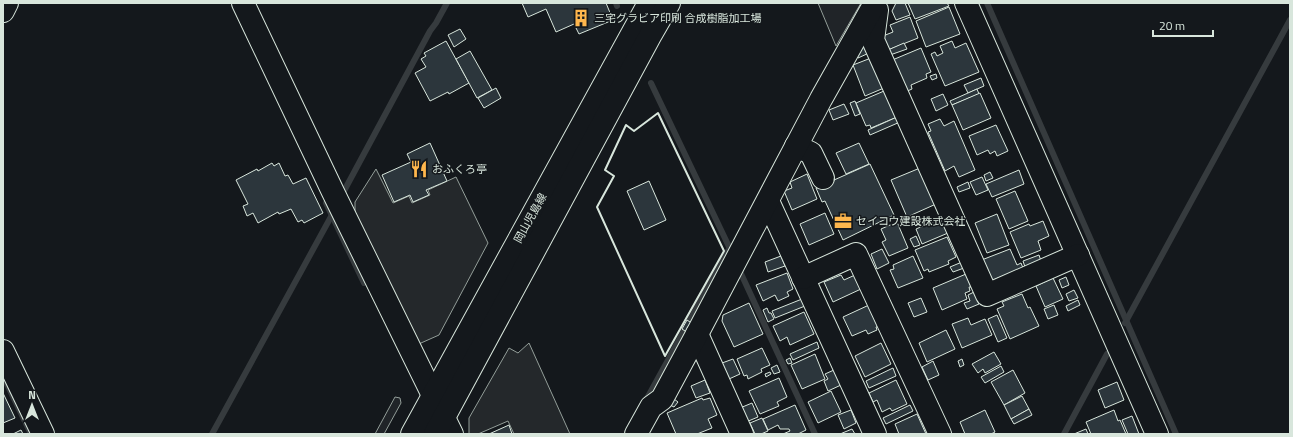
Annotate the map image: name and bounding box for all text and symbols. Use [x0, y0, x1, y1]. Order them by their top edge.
building icon: 三宅グラビア印刷 合成樹脂加工場 [571, 8, 591, 28]
place label: 三宅グラビア印刷 合成樹脂加工場 [594, 10, 761, 26]
scale bar [1153, 12, 1213, 38]
text: 20 m [1159, 16, 1185, 35]
restaurant icon: おふくろ亭 [409, 159, 429, 179]
place label: おふくろ亭 [432, 161, 487, 177]
street label: 岡山児島線 [510, 190, 550, 246]
office icon: セイコウ建設株式会社 [833, 211, 853, 231]
place label: セイコウ建設株式会社 [856, 213, 966, 229]
north arrow [12, 385, 52, 425]
text: N [28, 387, 36, 403]

